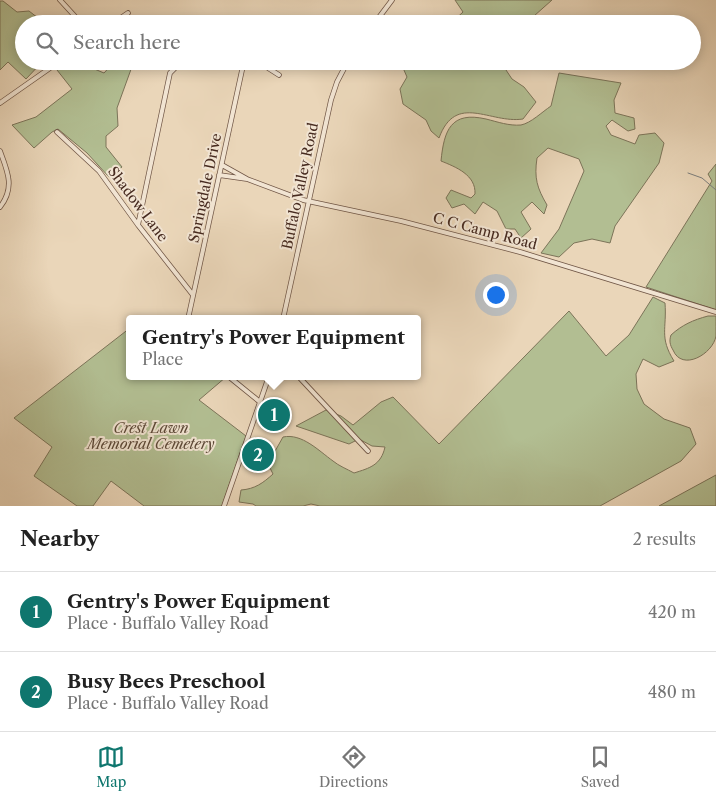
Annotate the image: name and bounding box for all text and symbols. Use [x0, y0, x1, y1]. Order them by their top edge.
search box [15, 15, 701, 70]
icon: search [33, 29, 61, 57]
text: Search here [73, 31, 181, 54]
street label: Buffalo Valley Road [278, 121, 322, 251]
street label: Springdale Drive [185, 132, 225, 244]
street label: Shadow Lane [104, 163, 172, 245]
street label: C C Camp Road [431, 208, 540, 254]
your location [483, 282, 509, 308]
popup [126, 315, 421, 380]
text: Gentry's Power Equipment [142, 326, 405, 349]
text: Place [142, 349, 183, 369]
pin: 1 [258, 396, 290, 434]
park label: Crest Lawn Memorial Cemetery [85, 419, 215, 453]
pin: 2 [242, 436, 274, 474]
text: Nearby [20, 526, 99, 551]
text: 2 results [633, 529, 696, 549]
text: Gentry's Power Equipment [67, 590, 330, 613]
text: 1 [32, 602, 40, 622]
text: 420 m [648, 602, 696, 622]
text: Place · Buffalo Valley Road [67, 613, 269, 633]
text: Busy Bees Preschool [67, 670, 265, 693]
text: 2 [31, 682, 41, 702]
text: 480 m [648, 682, 696, 702]
text: Place · Buffalo Valley Road [67, 693, 269, 713]
tab: Map [96, 743, 126, 791]
tab: Directions [319, 743, 388, 791]
tab: Saved [581, 743, 620, 791]

